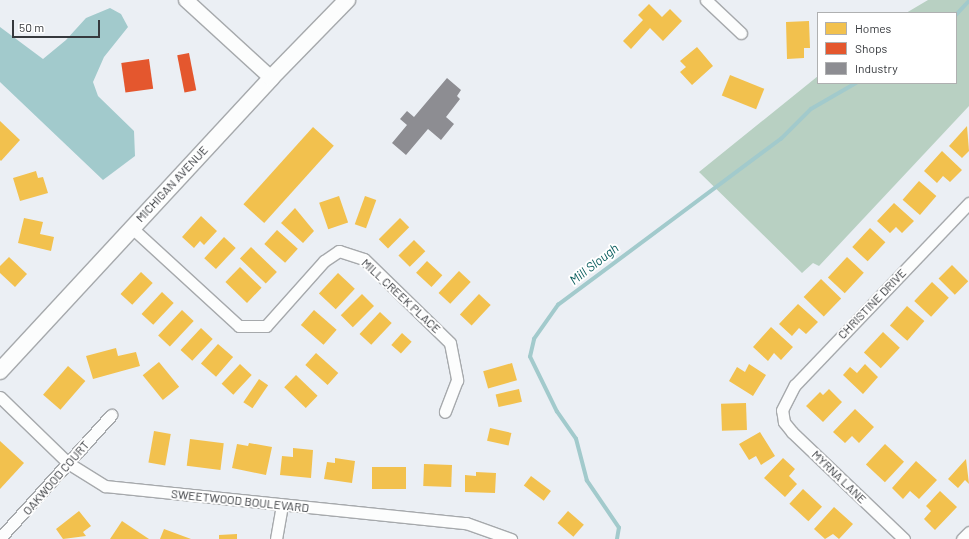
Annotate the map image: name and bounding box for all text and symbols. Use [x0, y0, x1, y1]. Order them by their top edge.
scale bar [14, 12, 102, 38]
legend [817, 12, 957, 84]
text: 50 m [19, 20, 44, 34]
text: Homes [855, 21, 891, 35]
text: Shops [855, 41, 887, 55]
text: Industry [855, 61, 898, 75]
street label: MICHIGAN AVENUE [133, 143, 211, 225]
water label: Mill Slough [566, 240, 622, 288]
street label: MILL CREEK PLACE [359, 256, 443, 336]
street label: CHRISTINE DRIVE [835, 266, 909, 342]
street label: OAKWOOD COURT [20, 438, 92, 518]
street label: MYRNA LANE [809, 447, 869, 507]
street label: SWEETWOOD BOULEVARD [170, 487, 310, 515]

